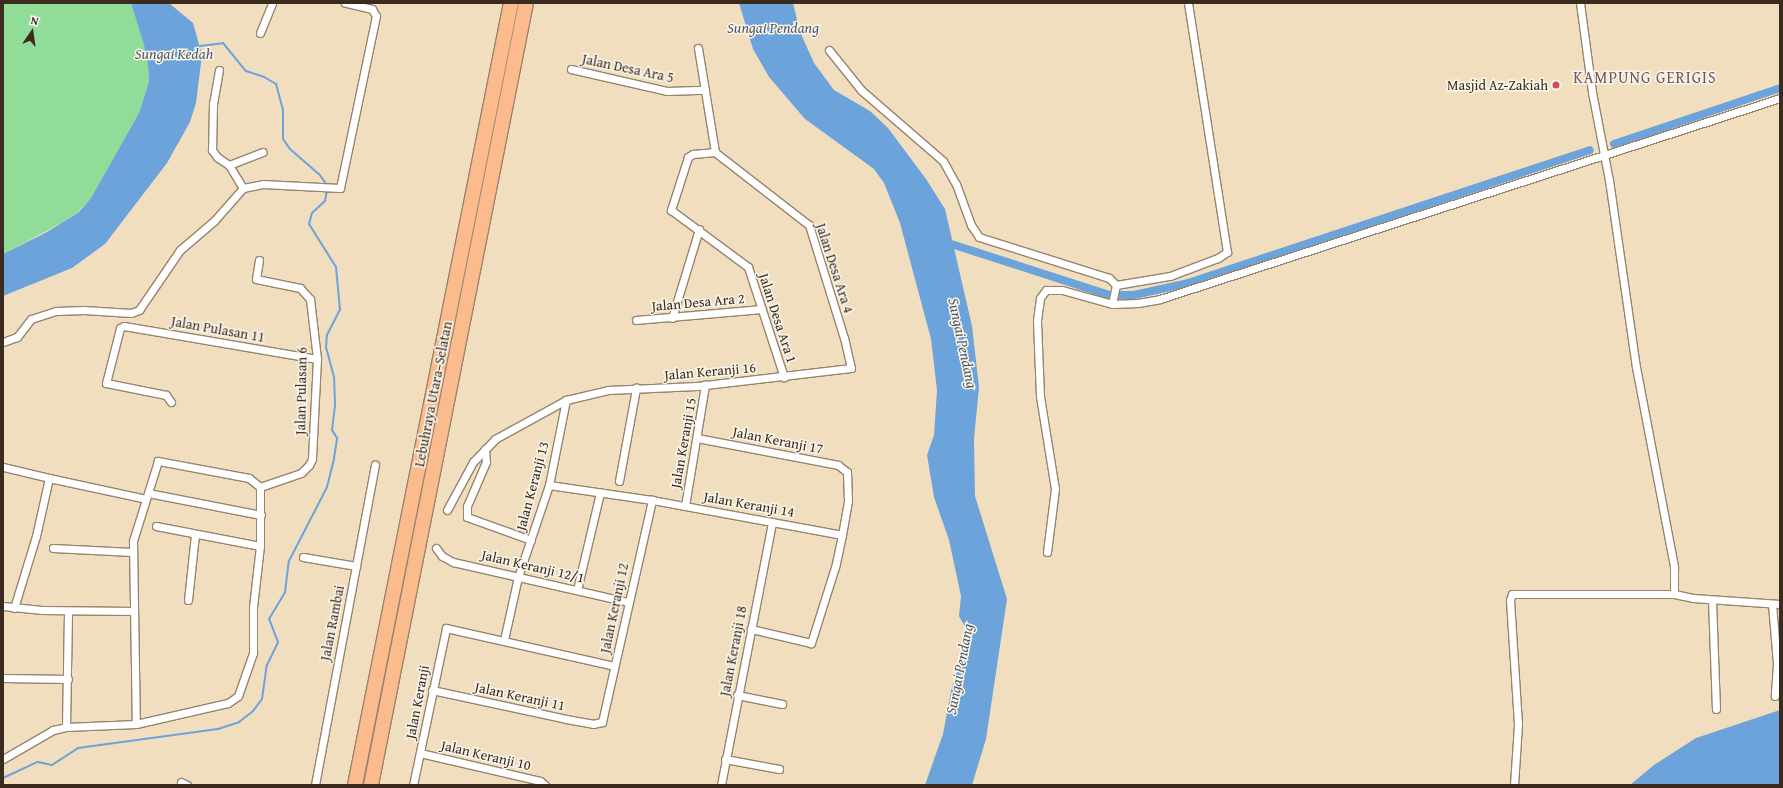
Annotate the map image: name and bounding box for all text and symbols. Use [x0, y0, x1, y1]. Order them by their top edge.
north arrow [12, 12, 52, 52]
text: N [29, 12, 40, 29]
water label: Sungai Pendang [727, 19, 819, 37]
water label: Sungai Kedah [135, 45, 213, 63]
street label: Jalan Desa Ara 5 [581, 50, 675, 86]
district label: KAMPUNG GERIGIS [1573, 67, 1717, 87]
place label: Masjid Az-Zakiah [1447, 77, 1548, 93]
marker: Masjid Az-Zakiah [1551, 80, 1561, 90]
street label: Jalan Desa Ara 4 [813, 221, 857, 315]
street label: Jalan Desa Ara 1 [756, 271, 800, 365]
street label: Jalan Desa Ara 2 [651, 290, 745, 314]
water label: Sungai Pendang [945, 296, 981, 390]
street label: Jalan Pulasan 11 [170, 312, 266, 346]
street label: Lebuhraya Utara–Selatan [411, 320, 455, 468]
street label: Jalan Pulasan 6 [292, 347, 310, 435]
street label: Jalan Keranji 16 [664, 359, 756, 383]
street label: Jalan Keranji 15 [667, 396, 699, 490]
street label: Jalan Keranji 17 [731, 423, 825, 457]
street label: Jalan Keranji 13 [512, 440, 552, 532]
street label: Jalan Keranji 14 [702, 488, 796, 520]
street label: Jalan Keranji 12/1 [480, 546, 586, 586]
street label: Jalan Keranji 12 [596, 561, 632, 655]
street label: Jalan Rambai [316, 584, 348, 662]
street label: Jalan Keranji 18 [716, 604, 750, 698]
water label: Sungai Pendang [941, 622, 977, 716]
street label: Jalan Keranji [402, 664, 432, 740]
street label: Jalan Keranji 11 [473, 678, 567, 714]
street label: Jalan Keranji 10 [439, 736, 533, 774]

